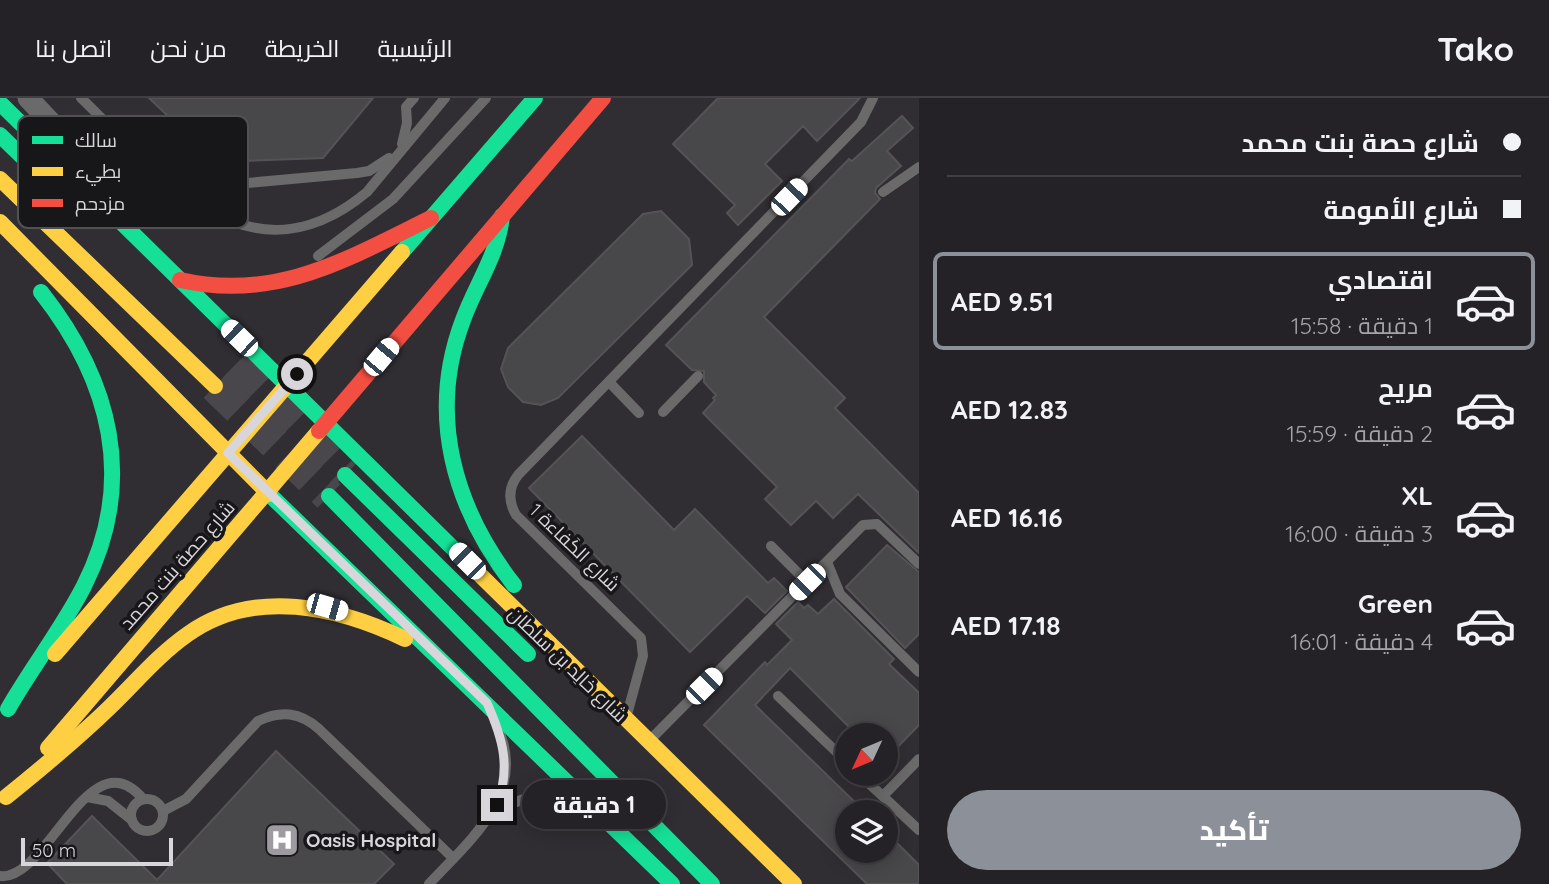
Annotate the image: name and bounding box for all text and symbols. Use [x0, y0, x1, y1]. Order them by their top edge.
text: Tako [1437, 28, 1514, 69]
text: اتصل بنا [35, 33, 112, 63]
text: من نحن [150, 33, 227, 63]
text: الخريطة [265, 33, 340, 63]
text: الرئيسية [378, 33, 453, 63]
legend [18, 116, 248, 228]
text: شارع حصة بنت محمد [1242, 126, 1479, 159]
text: سالك [75, 128, 117, 152]
text: بطيء [75, 159, 121, 186]
car [767, 175, 812, 219]
text: مزدحم [75, 191, 125, 217]
text: شارع الأمومة [1323, 193, 1479, 226]
text: اقتصادي [1328, 263, 1433, 296]
icon: car [1454, 270, 1517, 333]
text: AED 9.51 [951, 285, 1054, 318]
text: 1 دقيقة · 15:58 [1291, 311, 1433, 340]
car [217, 316, 262, 360]
car [360, 334, 403, 380]
route start [281, 358, 313, 390]
text: مريح [1378, 371, 1433, 404]
icon: car [1454, 378, 1517, 441]
text: AED 12.83 [951, 393, 1068, 426]
text: 2 دقيقة · 15:59 [1286, 419, 1433, 448]
text: XL [1401, 479, 1433, 512]
icon: car [1454, 486, 1517, 549]
street label: شارع حصة بنت محمد [114, 496, 241, 636]
street label: شارع الكَفاءة 1 [523, 498, 625, 597]
text: AED 16.16 [951, 501, 1063, 534]
text: 3 دقيقة · 16:00 [1285, 519, 1433, 548]
car [445, 539, 490, 583]
car [785, 560, 830, 604]
text: Green [1358, 587, 1433, 620]
car [304, 591, 351, 623]
icon: car [1454, 594, 1517, 657]
street label: شارع خالِد بن سلطان [502, 601, 633, 728]
text: AED 17.18 [951, 609, 1060, 642]
text: 4 دقيقة · 16:01 [1290, 627, 1433, 656]
car [682, 664, 727, 708]
north arrow [835, 723, 898, 786]
map controls [835, 723, 898, 863]
callout: 1 دقيقة [522, 780, 665, 830]
route end [481, 789, 513, 821]
text: 1 دقيقة [553, 790, 635, 819]
button: تأكيد [947, 790, 1521, 870]
button: layers [835, 800, 898, 863]
hospital icon: Oasis Hospital [263, 821, 301, 859]
place label: Oasis Hospital [306, 828, 436, 852]
scale bar [21, 835, 173, 867]
text: 50 m [32, 838, 76, 862]

